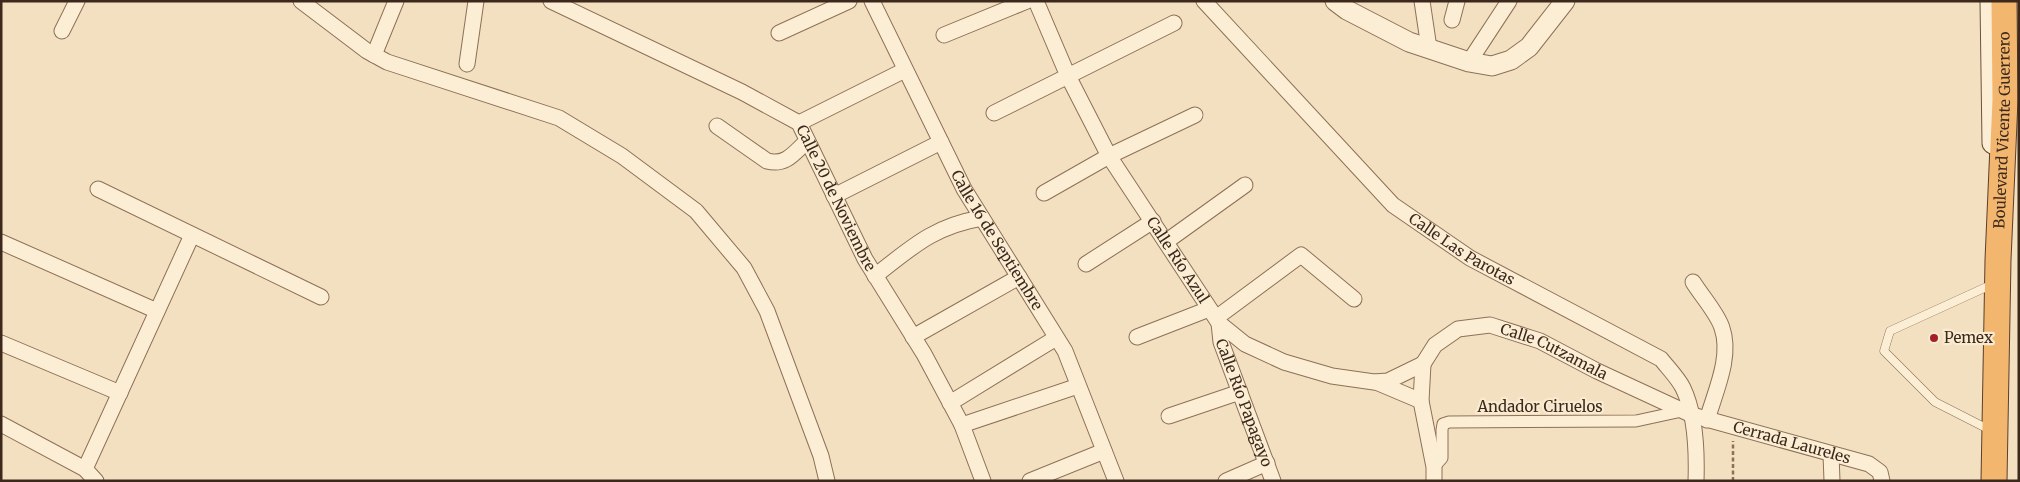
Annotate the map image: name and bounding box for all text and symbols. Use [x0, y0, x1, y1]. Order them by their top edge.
street label: Boulevard Vicente Guerrero [1989, 31, 2014, 229]
street label: Calle 20 de Noviembre [792, 122, 880, 275]
street label: Calle 16 de Septiembre [947, 167, 1047, 314]
street label: Calle Las Parotas [1405, 209, 1518, 289]
street label: Calle Río Azul [1143, 213, 1213, 307]
street label: Calle Cutzamala [1498, 319, 1610, 383]
place label: Pemex [1944, 328, 1993, 347]
marker: Pemex [1928, 332, 1940, 344]
street label: Calle Río Papagayo [1212, 336, 1277, 469]
street label: Andador Ciruelos [1476, 397, 1603, 416]
street label: Cerrada Laureles [1731, 417, 1853, 467]

